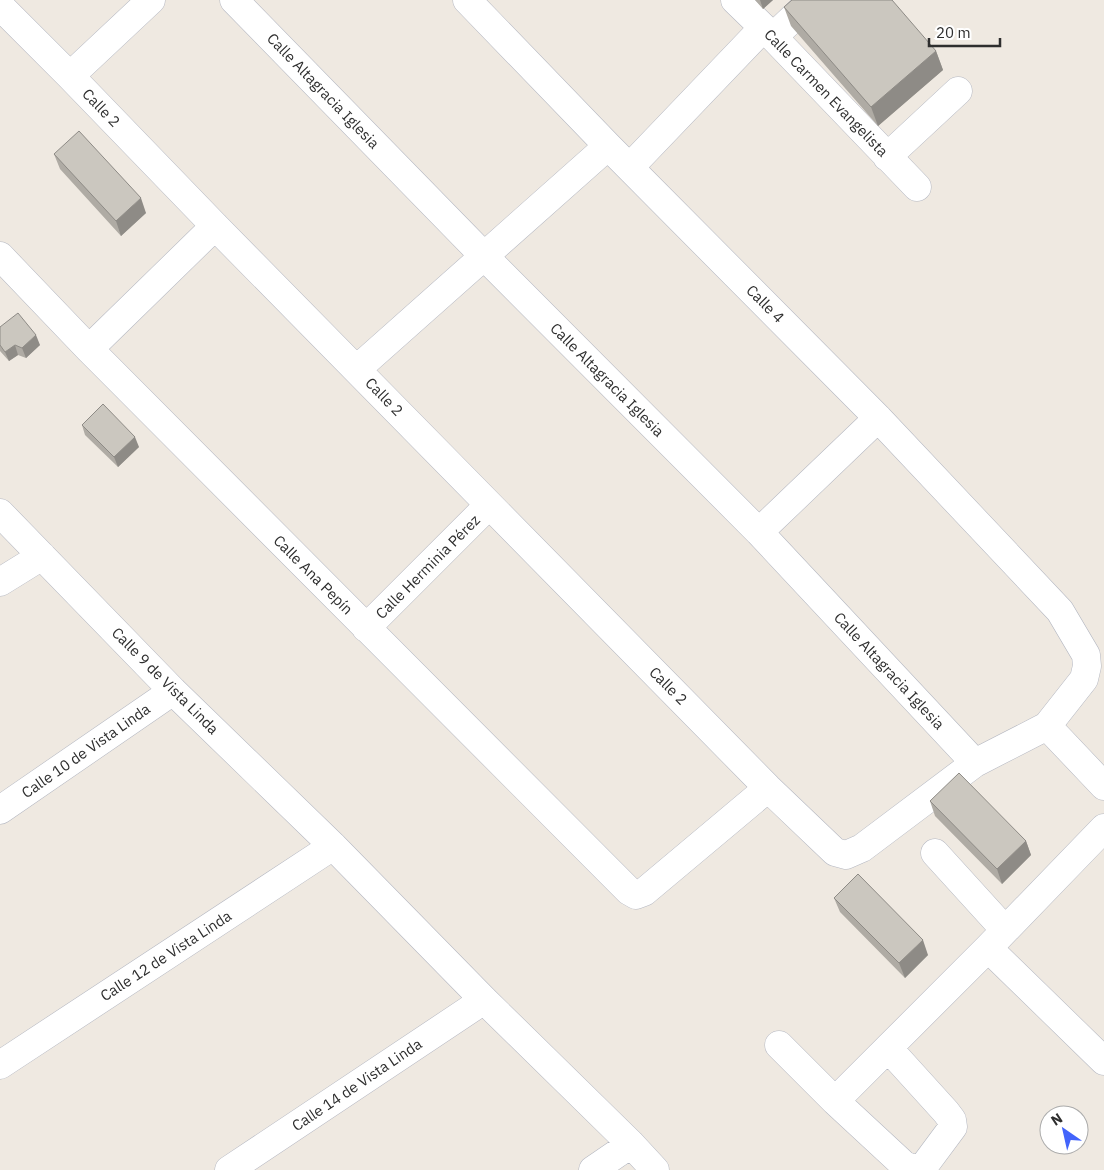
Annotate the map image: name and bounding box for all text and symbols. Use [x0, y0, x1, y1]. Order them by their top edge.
scale bar [929, 15, 1000, 47]
text: 20 m [936, 23, 971, 42]
street label: Calle Carmen Evangelista [760, 25, 892, 161]
street label: Calle Altagracia Iglesia [263, 29, 384, 153]
street label: Calle 2 [78, 84, 124, 131]
street label: Calle 4 [742, 281, 788, 327]
street label: Calle Altagracia Iglesia [546, 319, 668, 441]
street label: Calle 2 [361, 373, 407, 420]
street label: Calle Herminia Pérez [372, 510, 484, 623]
street label: Calle Ana Pepín [270, 531, 357, 618]
street label: Calle Altagracia Iglesia [830, 608, 949, 733]
street label: Calle 9 de Vista Linda [108, 623, 223, 738]
street label: Calle 2 [645, 663, 691, 709]
street label: Calle 10 de Vista Linda [18, 699, 154, 802]
street label: Calle 12 de Vista Linda [97, 906, 235, 1005]
street label: Calle 14 de Vista Linda [288, 1034, 425, 1135]
north arrow [1039, 1105, 1089, 1155]
text: N [1047, 1109, 1066, 1130]

